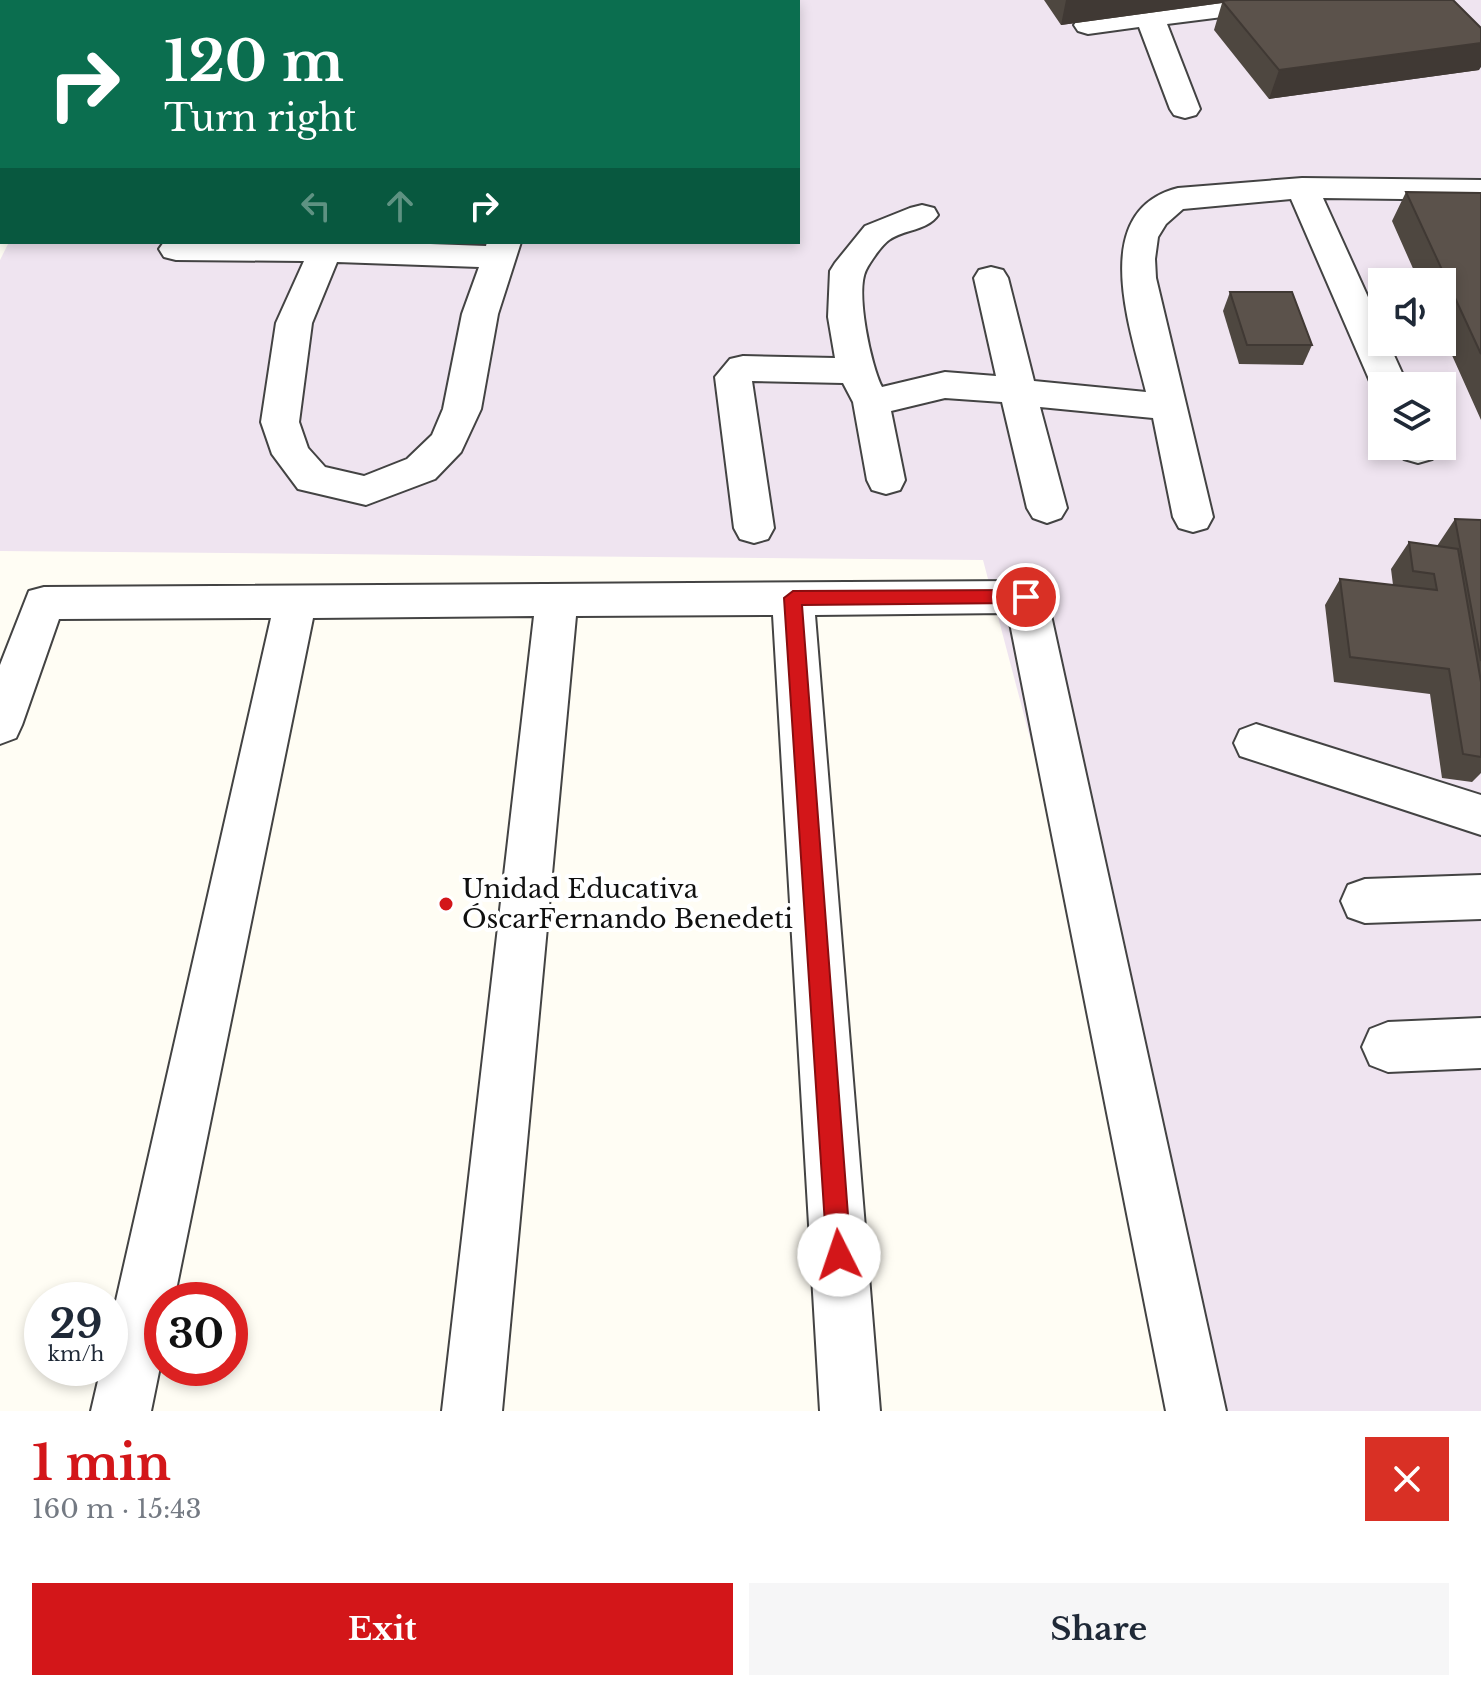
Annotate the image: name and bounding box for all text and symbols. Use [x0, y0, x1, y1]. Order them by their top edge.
text: 120 m [164, 27, 344, 96]
icon: right [32, 32, 136, 136]
text: Turn right [164, 96, 357, 141]
icon: left [294, 184, 338, 228]
icon: ahead [378, 184, 422, 228]
icon: right [462, 184, 506, 228]
map controls [1368, 268, 1456, 460]
button: sound [1368, 268, 1456, 356]
button: layers [1368, 372, 1456, 460]
pin [992, 563, 1060, 631]
icon: arrive [1004, 575, 1048, 619]
place label: Unidad Educativa ÓscarFernando Benedeti [462, 873, 793, 935]
marker: Unidad Educativa ÓscarFernando Benedeti [437, 895, 455, 913]
position arrow [797, 1213, 881, 1297]
speed limit sign: 30 [144, 1282, 248, 1386]
text: 29 [50, 1299, 103, 1349]
text: km/h [48, 1342, 104, 1366]
text: 1 min [32, 1433, 171, 1493]
button: close [1365, 1437, 1449, 1521]
text: 160 m · 15:43 [32, 1493, 202, 1525]
button: Exit [32, 1583, 733, 1675]
button: Share [749, 1583, 1449, 1675]

